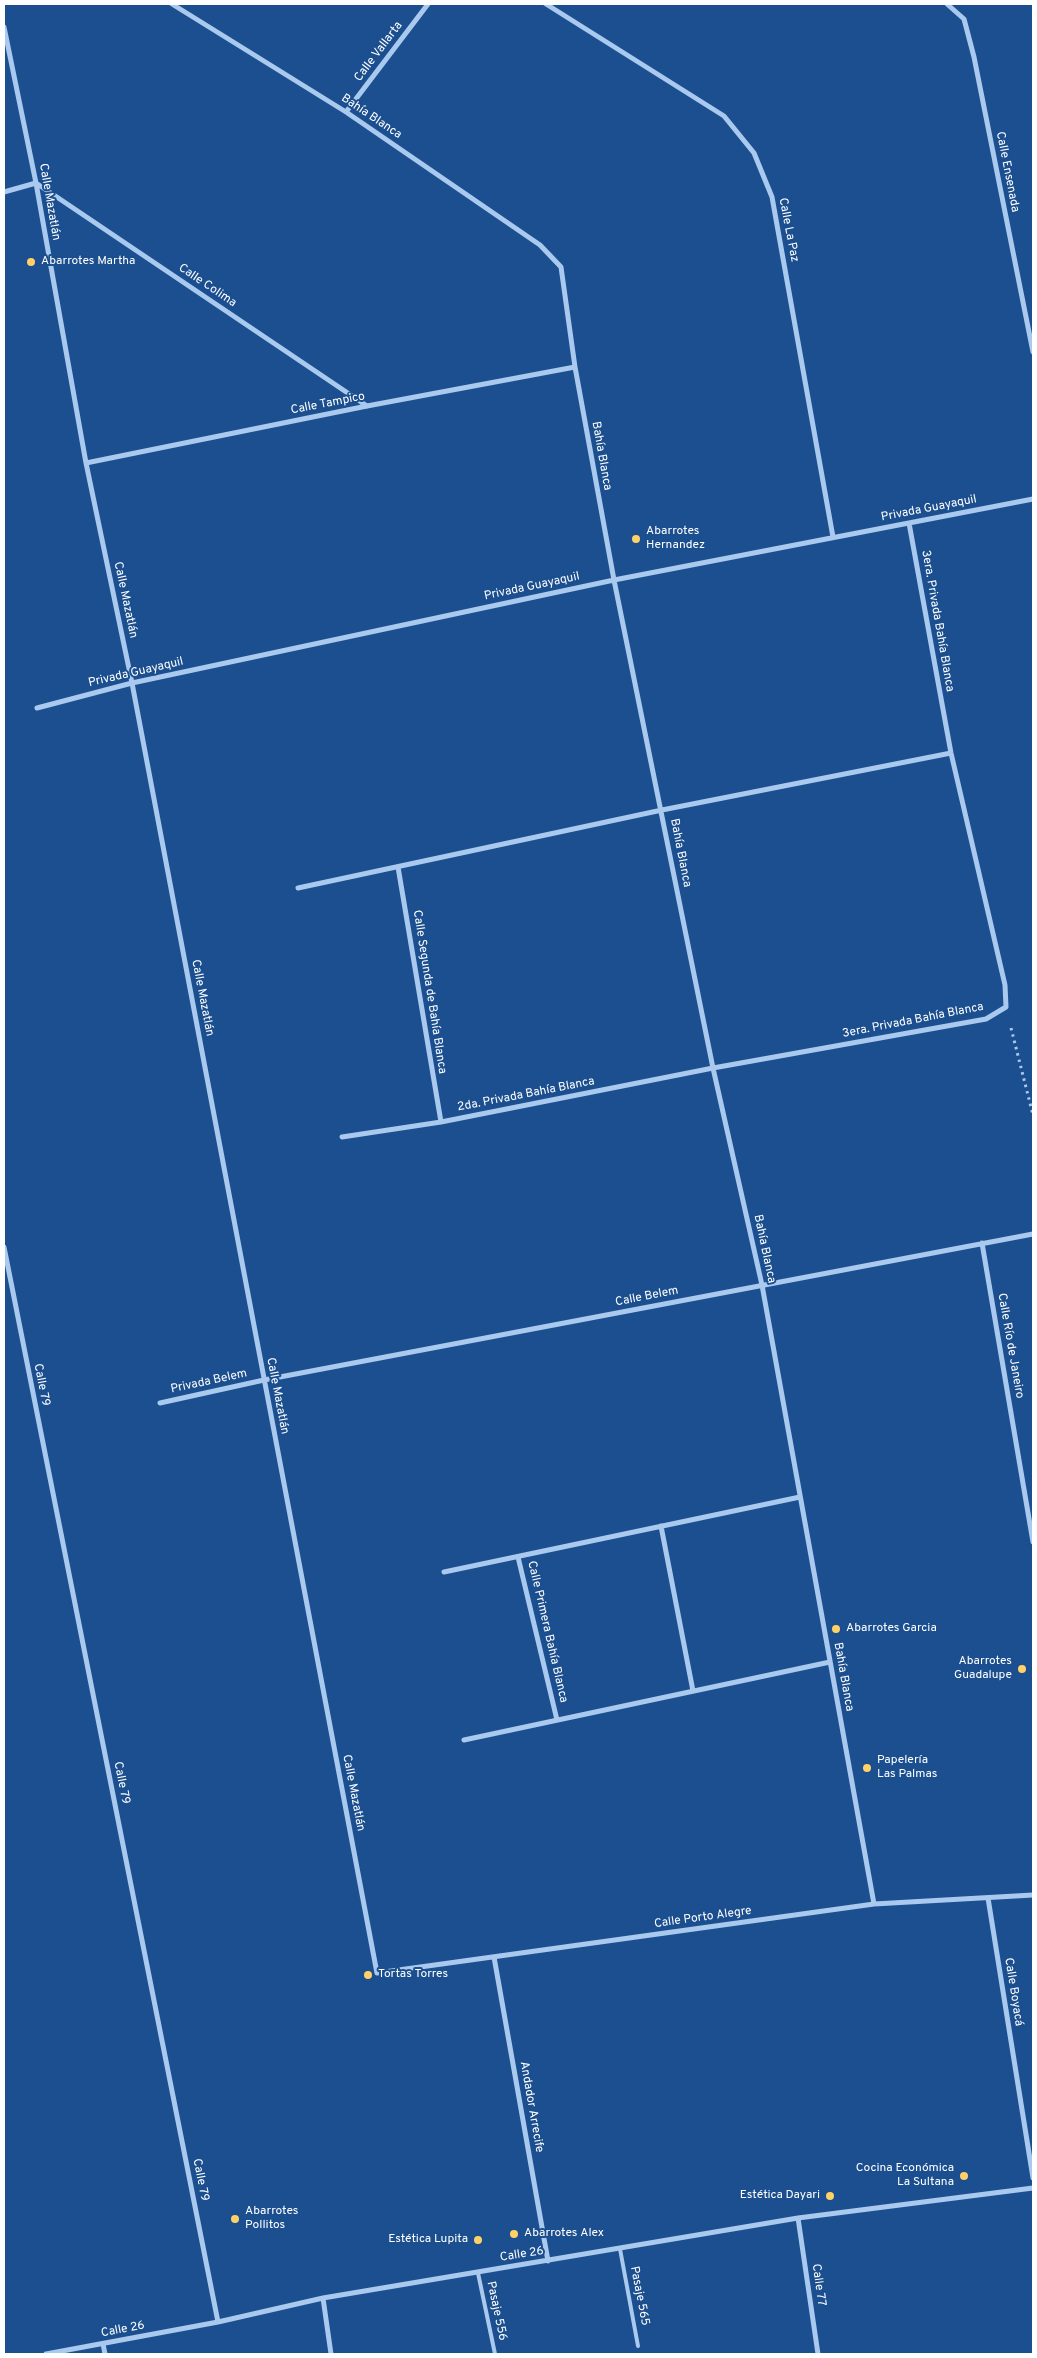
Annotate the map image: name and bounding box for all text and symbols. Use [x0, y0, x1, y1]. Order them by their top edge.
street label: Calle Vallarta [352, 19, 406, 85]
street label: Bahía Blanca [338, 92, 404, 142]
street label: Calle Ensenada [992, 130, 1022, 214]
street label: Calle Mazatlán [35, 162, 63, 242]
street label: Calle La Paz [775, 197, 801, 263]
place label: Abarrotes Martha [41, 255, 135, 269]
marker: Abarrotes Martha [25, 256, 37, 268]
street label: Calle Colima [175, 261, 239, 311]
street label: Calle Tampico [290, 390, 366, 418]
street label: Bahía Blanca [588, 420, 614, 492]
street label: Privada Guayaquil [880, 493, 978, 525]
place label: Abarrotes Hernandez [646, 525, 705, 553]
marker: Abarrotes Hernandez [630, 533, 642, 545]
street label: 3era. Privada Bahía Blanca [917, 549, 957, 693]
street label: Calle Mazatlán [110, 560, 140, 640]
street label: Privada Guayaquil [483, 570, 581, 604]
street label: Privada Guayaquil [87, 655, 185, 691]
street label: Bahía Blanca [666, 817, 694, 889]
street label: Calle Segunda de Bahía Blanca [409, 909, 449, 1075]
street label: Calle Mazatlán [187, 958, 217, 1038]
street label: 3era. Privada Bahía Blanca [841, 1000, 985, 1042]
street label: 2da. Privada Bahía Blanca [456, 1075, 596, 1115]
street label: Bahía Blanca [750, 1213, 778, 1285]
street label: Calle Belem [614, 1284, 680, 1310]
street label: Calle Río de Janeiro [994, 1292, 1026, 1400]
street label: Calle Mazatlán [262, 1356, 292, 1436]
street label: Calle 79 [30, 1362, 52, 1408]
street label: Privada Belem [169, 1367, 249, 1397]
street label: Calle Primera Bahía Blanca [524, 1560, 570, 1704]
place label: Abarrotes Garcia [846, 1622, 937, 1636]
marker: Abarrotes Garcia [830, 1623, 842, 1635]
street label: Bahía Blanca [830, 1641, 856, 1713]
place label: Abarrotes Guadalupe [954, 1655, 1012, 1683]
marker: Abarrotes Guadalupe [1016, 1663, 1028, 1675]
street label: Calle Mazatlán [338, 1753, 368, 1833]
place label: Papelería Las Palmas [877, 1754, 937, 1782]
street label: Calle 79 [110, 1760, 132, 1806]
marker: Papelería Las Palmas [861, 1762, 873, 1774]
street label: Calle Porto Alegre [653, 1904, 753, 1932]
street label: Calle Boyacá [1000, 1957, 1026, 2027]
place label: Tortas Torres [378, 1968, 448, 1982]
marker: Tortas Torres [362, 1969, 374, 1981]
street label: Andador Arrecife [516, 2060, 546, 2154]
street label: Calle 79 [189, 2157, 211, 2203]
place label: Cocina Económica La Sultana [856, 2162, 954, 2190]
marker: Cocina Económica La Sultana [958, 2170, 970, 2182]
place label: Estética Dayari [740, 2189, 820, 2203]
marker: Estética Dayari [824, 2190, 836, 2202]
place label: Abarrotes Pollitos [245, 2205, 298, 2233]
marker: Abarrotes Pollitos [229, 2213, 241, 2225]
place label: Abarrotes Alex [524, 2227, 604, 2241]
marker: Abarrotes Alex [508, 2228, 520, 2240]
place label: Estética Lupita [388, 2233, 468, 2247]
marker: Estética Lupita [472, 2234, 484, 2246]
street label: Calle 26 [499, 2244, 545, 2266]
street label: Calle 77 [808, 2263, 828, 2307]
street label: Pasaje 565 [626, 2265, 652, 2327]
street label: Pasaje 556 [483, 2280, 509, 2342]
street label: Calle 26 [100, 2319, 146, 2341]

